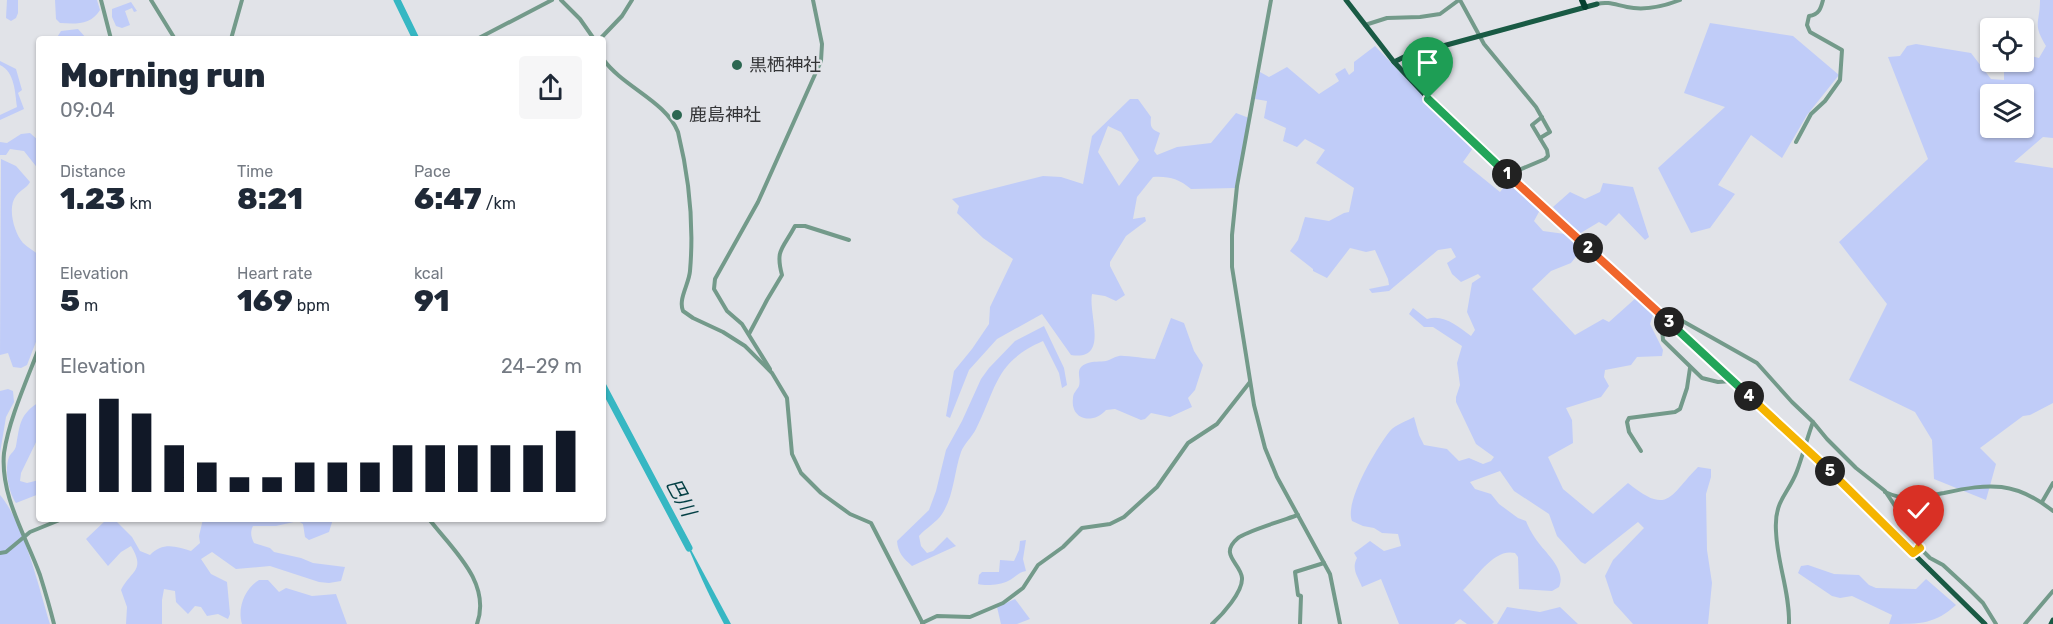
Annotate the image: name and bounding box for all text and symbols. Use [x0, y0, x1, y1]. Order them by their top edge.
map controls [1980, 18, 2034, 138]
button: locate [1980, 18, 2034, 72]
pin [1402, 37, 1453, 99]
icon: arrive [1411, 46, 1444, 79]
place label: 黒栖神社 [749, 54, 821, 76]
text: Morning run [60, 56, 265, 95]
button: share [519, 56, 582, 119]
marker: 黒栖神社 [730, 58, 744, 72]
button: layers [1980, 84, 2034, 138]
text: 09:04 [60, 98, 115, 122]
place label: 鹿島神社 [689, 104, 761, 126]
marker: 鹿島神社 [670, 108, 684, 122]
pin: 1 [1492, 159, 1522, 189]
text: Distance [60, 162, 126, 181]
text: Time [237, 162, 273, 181]
text: Pace [414, 162, 451, 181]
text: 1 [1503, 164, 1511, 183]
text: 1.23 [60, 181, 126, 217]
text: 8:21 [237, 181, 303, 217]
text: 6:47 [414, 181, 482, 217]
text: km [126, 194, 152, 213]
text: /km [482, 194, 516, 213]
pin: 2 [1573, 233, 1603, 263]
text: 2 [1583, 238, 1593, 257]
text: Elevation [60, 264, 129, 283]
text: Heart rate [237, 264, 312, 283]
text: kcal [414, 264, 443, 283]
text: 5 [60, 283, 80, 319]
text: 169 [237, 283, 293, 319]
text: 91 [414, 283, 450, 319]
text: m [80, 296, 98, 315]
text: bpm [293, 296, 330, 315]
pin: 3 [1654, 307, 1684, 337]
text: 3 [1664, 312, 1674, 331]
text: Elevation [60, 354, 146, 378]
text: 24–29 m [501, 354, 582, 378]
pin: 4 [1734, 381, 1764, 411]
text: 4 [1744, 386, 1754, 405]
pin: 5 [1815, 456, 1845, 486]
text: 5 [1825, 461, 1835, 480]
water label: 巴川 [661, 474, 702, 522]
pin [1893, 485, 1944, 547]
icon: check [1902, 494, 1935, 527]

